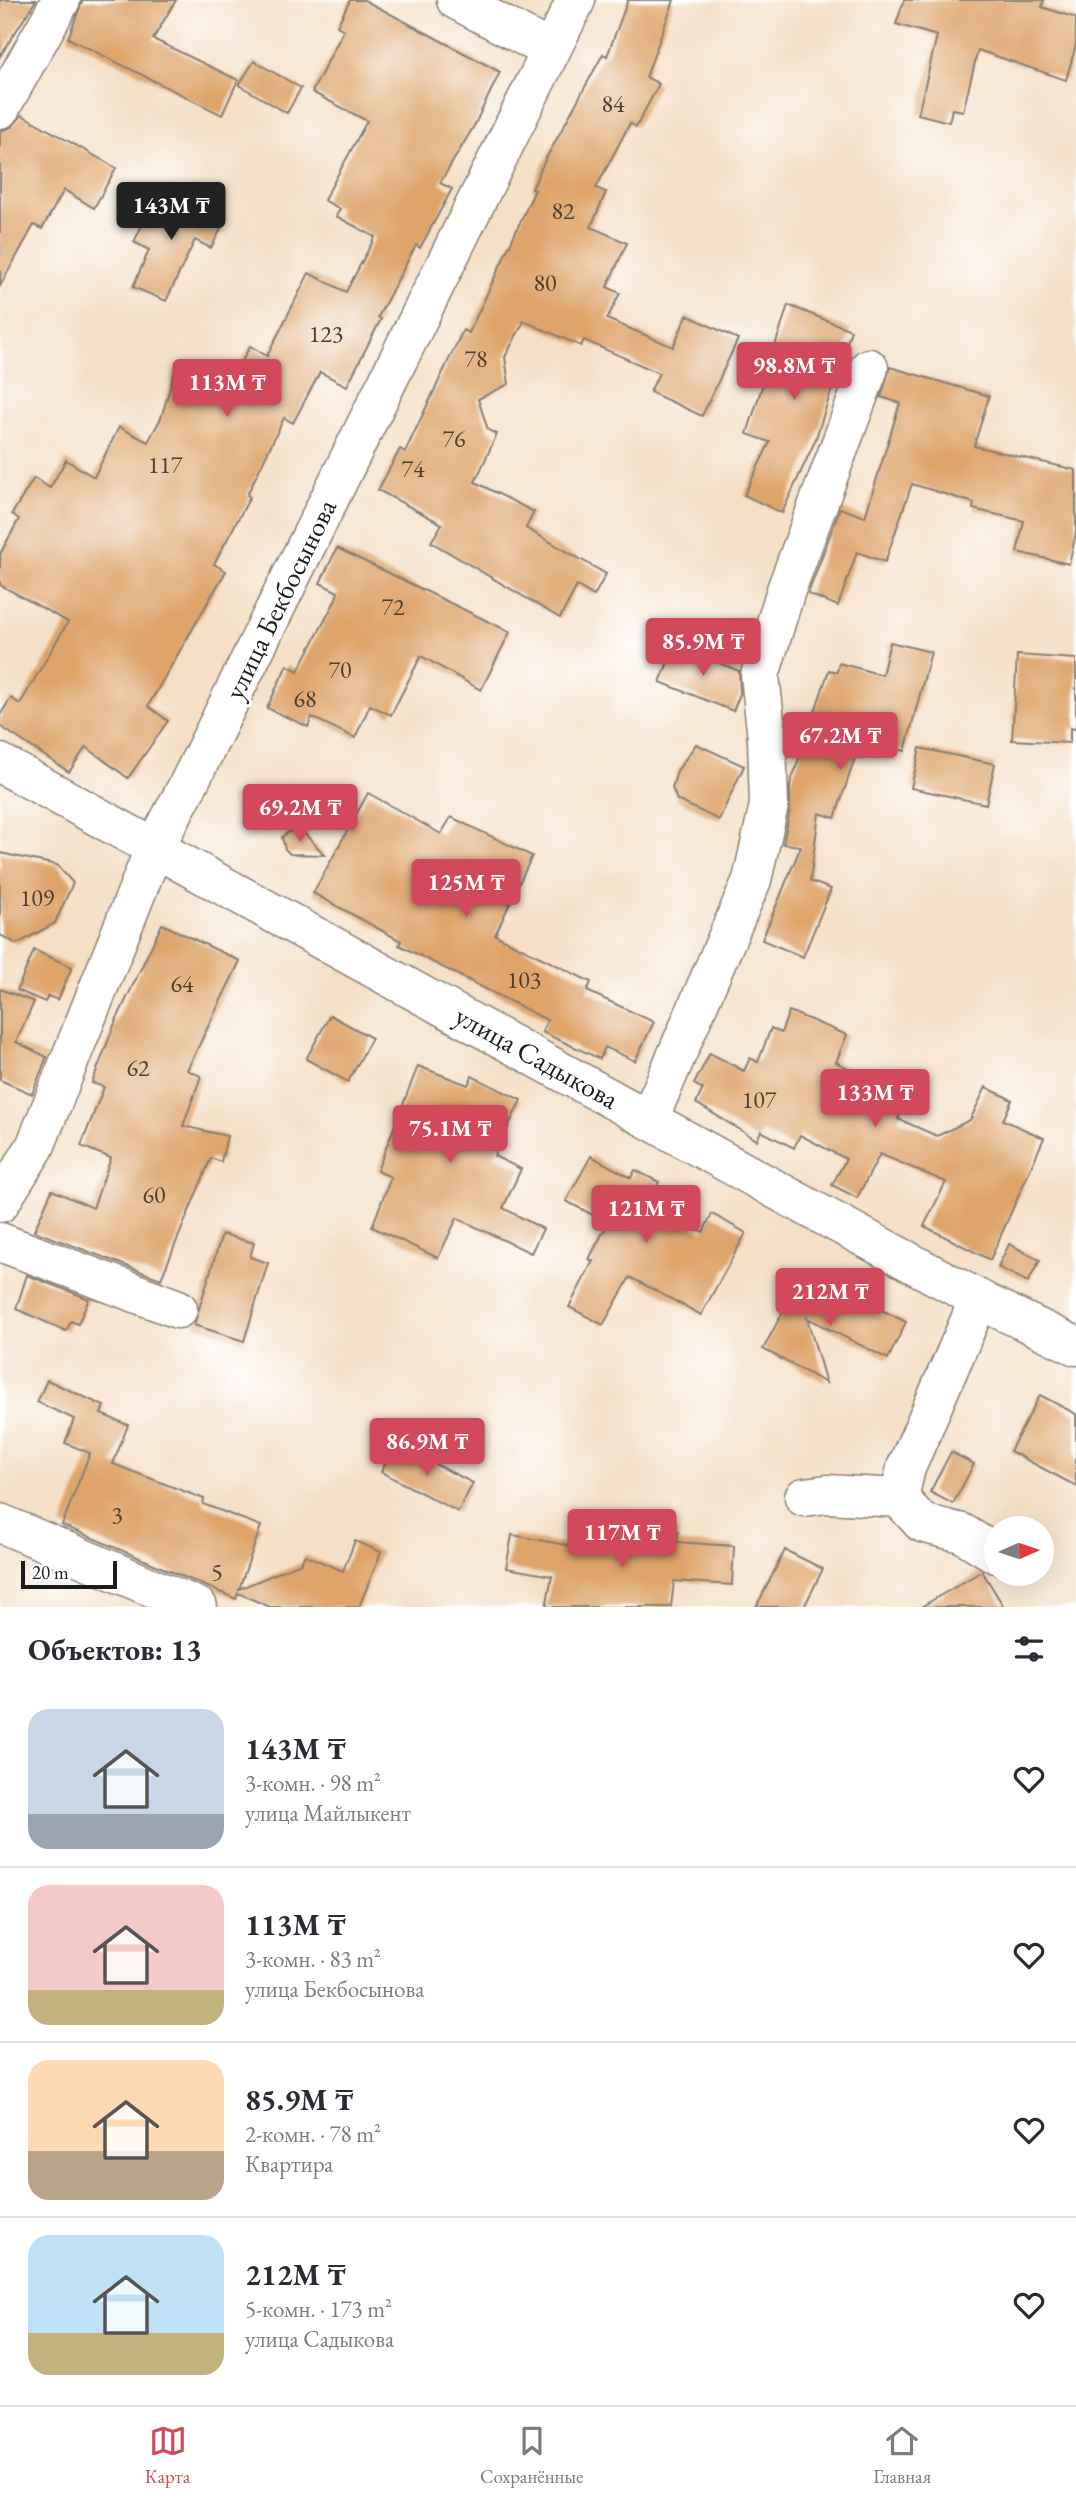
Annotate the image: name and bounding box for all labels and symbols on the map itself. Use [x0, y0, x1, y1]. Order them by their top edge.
house number: 84 [601, 88, 625, 119]
pin: 143M ₸ [114, 182, 228, 242]
house number: 82 [551, 195, 575, 226]
house number: 80 [533, 267, 557, 298]
house number: 123 [309, 318, 343, 349]
pin: 98.8M ₸ [729, 342, 859, 402]
house number: 78 [464, 343, 488, 374]
pin: 113M ₸ [170, 360, 284, 419]
house number: 76 [442, 423, 466, 454]
house number: 117 [148, 449, 183, 480]
house number: 74 [401, 453, 425, 484]
street label: улица Бекбосынова [216, 492, 344, 705]
house number: 72 [381, 591, 405, 622]
pin: 85.9M ₸ [638, 618, 768, 678]
house number: 70 [328, 654, 352, 685]
house number: 68 [293, 683, 317, 714]
pin: 67.2M ₸ [775, 712, 905, 772]
pin: 69.2M ₸ [235, 784, 365, 844]
pin: 125M ₸ [409, 860, 523, 919]
house number: 109 [20, 882, 55, 913]
house number: 103 [507, 964, 541, 995]
house number: 64 [170, 968, 194, 999]
street label: улица Садыкова [449, 997, 626, 1117]
house number: 62 [126, 1052, 150, 1083]
pin: 133M ₸ [818, 1070, 932, 1129]
house number: 107 [742, 1084, 777, 1115]
pin: 75.1M ₸ [385, 1106, 515, 1165]
house number: 60 [142, 1179, 166, 1210]
pin: 121M ₸ [589, 1186, 703, 1245]
pin: 212M ₸ [773, 1268, 887, 1328]
pin: 86.9M ₸ [362, 1418, 492, 1478]
house number: 3 [111, 1499, 123, 1530]
pin: 117M ₸ [565, 1510, 679, 1569]
north arrow [984, 1516, 1054, 1586]
house number: 5 [211, 1556, 223, 1587]
scale bar [21, 1558, 117, 1590]

